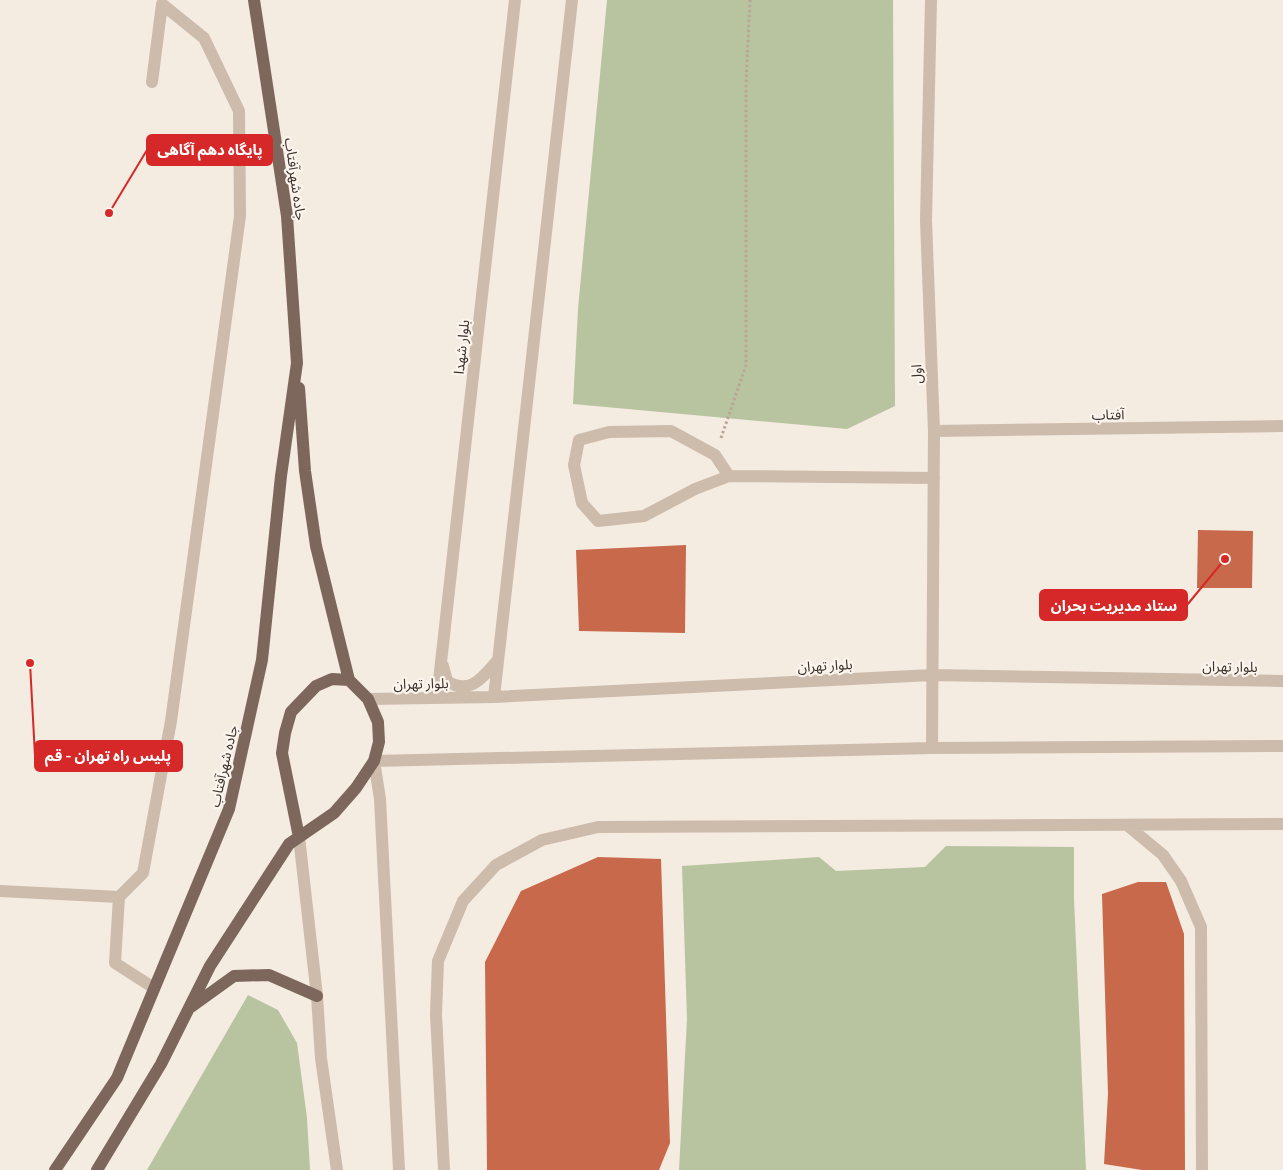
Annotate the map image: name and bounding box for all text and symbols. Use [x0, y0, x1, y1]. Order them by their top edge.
callout: پایگاه دهم آگاهی [147, 135, 272, 165]
street label: جاده شهرآفتاب [281, 136, 311, 222]
text: پایگاه دهم آگاهی [157, 139, 263, 161]
street label: بلوار شهدا [449, 319, 473, 375]
street label: اول [906, 364, 926, 384]
street label: آفتاب [1091, 404, 1125, 424]
callout: ستاد مدیریت بحران [1040, 590, 1187, 620]
text: ستاد مدیریت بحران [1051, 595, 1177, 616]
street label: بلوار تهران [797, 654, 853, 676]
street label: بلوار تهران [1202, 656, 1258, 676]
street label: بلوار تهران [393, 673, 449, 693]
street label: جاده شهرآفتاب [204, 723, 242, 809]
callout: پلیس راه تهران - قم [35, 741, 182, 771]
text: پلیس راه تهران - قم [45, 745, 171, 767]

